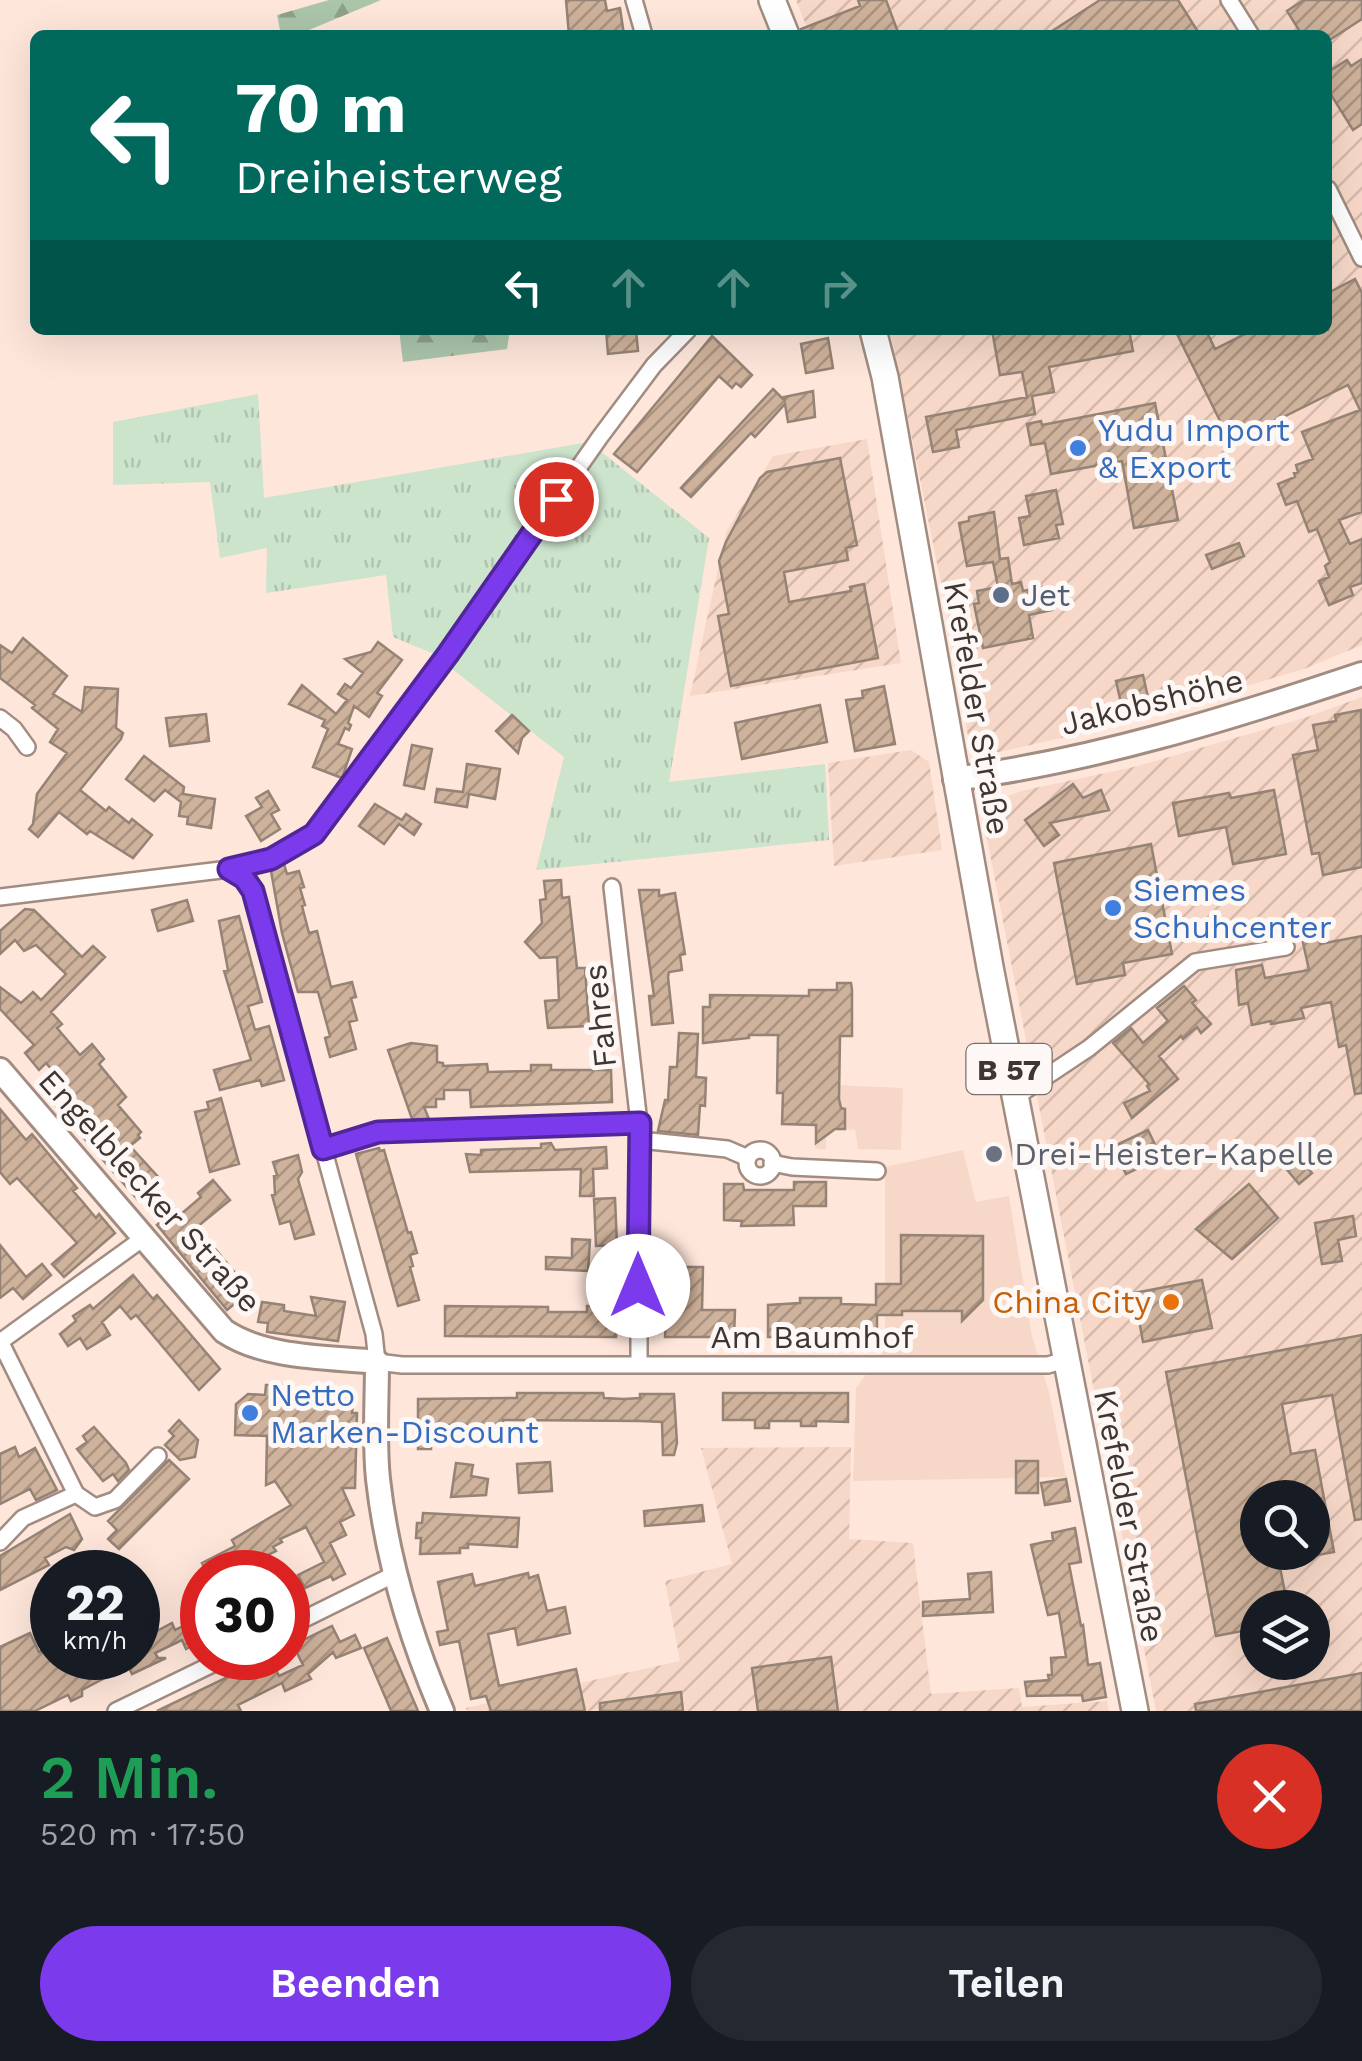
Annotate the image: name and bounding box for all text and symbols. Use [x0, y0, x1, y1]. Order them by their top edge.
text: 70 m [235, 67, 407, 149]
icon: left [70, 70, 200, 200]
text: Dreiheisterweg [235, 151, 562, 204]
icon: left [496, 260, 551, 315]
icon: ahead [601, 260, 656, 315]
icon: ahead [706, 260, 761, 315]
icon: right [811, 260, 866, 315]
place label: Yudu Import & Export [1098, 411, 1290, 486]
marker: Yudu Import & Export [1067, 437, 1089, 459]
pin [514, 457, 599, 542]
icon: arrive [529, 472, 584, 527]
place label: Jet [1021, 576, 1070, 614]
street label: Krefelder Straße [936, 578, 1018, 838]
marker: Jet [990, 584, 1012, 606]
street label: Jakobshöhe [1057, 661, 1247, 743]
place label: Siemes Schuhcenter [1133, 871, 1332, 946]
marker: Siemes Schuhcenter [1102, 897, 1124, 919]
street label: Fahres [576, 962, 624, 1070]
road number: B 57 [966, 1044, 1052, 1094]
street label: Engelblecker Straße [31, 1062, 269, 1320]
place label: Drei-Heister-Kapelle [1014, 1135, 1334, 1173]
marker: Drei-Heister-Kapelle [983, 1143, 1005, 1165]
position arrow [586, 1234, 690, 1338]
place label: China City [992, 1283, 1151, 1321]
marker: China City [1160, 1291, 1182, 1313]
street label: Am Baumhof [710, 1318, 914, 1356]
place label: Netto Marken-Discount [270, 1376, 539, 1451]
street label: Krefelder Straße [1086, 1386, 1172, 1646]
marker: Netto Marken-Discount [239, 1402, 261, 1424]
map controls [1240, 1480, 1330, 1680]
button: search [1240, 1480, 1330, 1570]
speed limit sign: 30 [180, 1550, 310, 1680]
text: 22 [65, 1573, 125, 1632]
button: layers [1240, 1590, 1330, 1680]
text: km/h [63, 1626, 127, 1655]
text: 2 Min. [40, 1742, 218, 1813]
button: close [1217, 1744, 1322, 1849]
text: 520 m · 17:50 [40, 1815, 245, 1853]
button: Beenden [40, 1926, 671, 2041]
button: Teilen [691, 1926, 1322, 2041]

